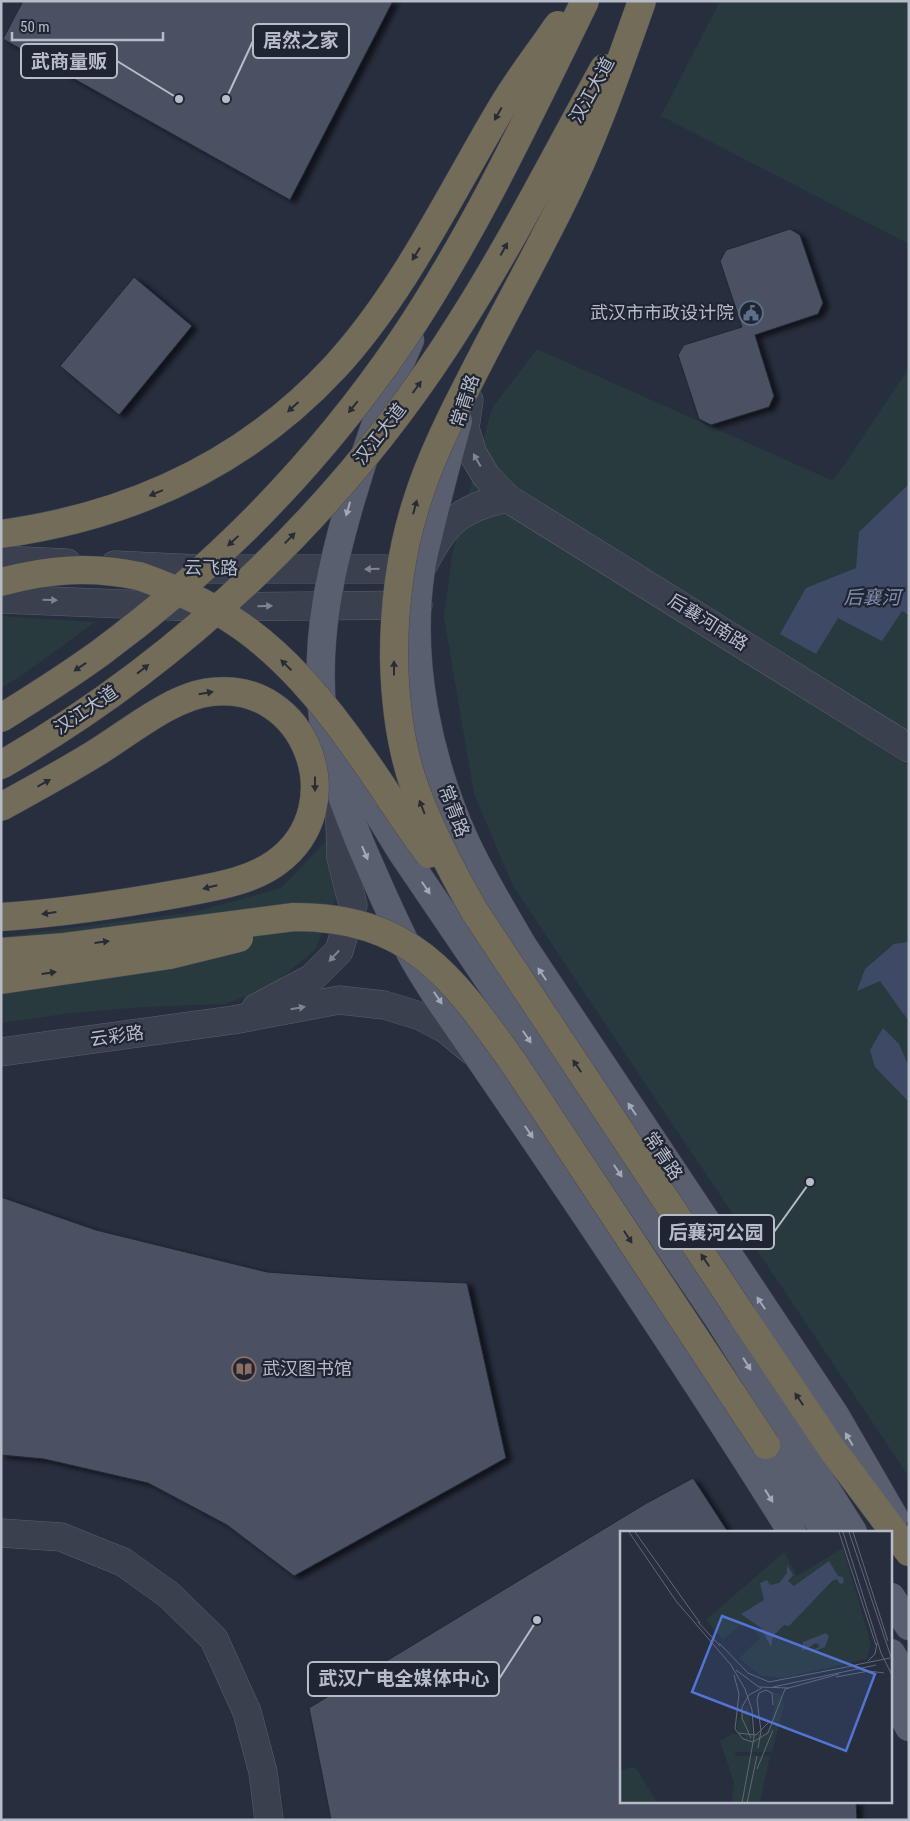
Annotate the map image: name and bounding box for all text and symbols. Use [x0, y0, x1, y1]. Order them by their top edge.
scale bar [12, 10, 164, 42]
text: 50 m [20, 18, 50, 36]
callout: 居然之家 [253, 24, 349, 58]
text: 居然之家 [263, 29, 339, 52]
callout: 武商量贩 [21, 44, 117, 78]
text: 武商量贩 [31, 50, 107, 73]
street label: 汉江大道 [565, 53, 618, 126]
one-way arrow [494, 106, 502, 121]
one-way arrow [500, 242, 508, 257]
one-way arrow [411, 247, 421, 260]
public building icon: 武汉市市政设计院 [738, 300, 764, 326]
place label: 武汉市市政设计院 [590, 302, 734, 323]
street label: 常青路 [446, 372, 483, 430]
one-way arrow [412, 380, 422, 394]
street label: 汉江大道 [349, 399, 410, 469]
one-way arrow [347, 401, 358, 414]
one-way arrow [287, 402, 300, 413]
one-way arrow [473, 452, 481, 467]
one-way arrow [149, 490, 163, 498]
one-way arrow [412, 500, 420, 515]
one-way arrow [344, 501, 352, 516]
one-way arrow [284, 532, 296, 544]
one-way arrow [227, 535, 239, 547]
street label: 云飞路 [184, 557, 238, 578]
one-way arrow [364, 565, 380, 573]
water label: 后襄河 [843, 586, 904, 609]
street label: 后襄河南路 [665, 589, 752, 654]
one-way arrow [42, 597, 58, 605]
one-way arrow [257, 602, 273, 610]
one-way arrow [280, 659, 292, 671]
one-way arrow [390, 659, 398, 675]
one-way arrow [73, 662, 87, 672]
one-way arrow [136, 664, 149, 675]
street label: 汉江大道 [50, 681, 121, 738]
one-way arrow [198, 688, 214, 696]
one-way arrow [311, 776, 319, 792]
one-way arrow [37, 779, 51, 787]
street label: 常青路 [435, 782, 474, 840]
one-way arrow [418, 799, 426, 814]
one-way arrow [361, 846, 369, 860]
one-way arrow [421, 881, 431, 894]
one-way arrow [202, 883, 217, 891]
one-way arrow [41, 909, 57, 917]
one-way arrow [94, 938, 110, 946]
one-way arrow [328, 949, 340, 961]
one-way arrow [537, 967, 547, 981]
one-way arrow [42, 968, 58, 976]
one-way arrow [433, 991, 443, 1005]
one-way arrow [290, 1004, 305, 1012]
street label: 云彩路 [89, 1021, 145, 1050]
one-way arrow [522, 1030, 532, 1043]
one-way arrow [572, 1059, 581, 1073]
one-way arrow [627, 1103, 637, 1116]
one-way arrow [524, 1126, 534, 1139]
street label: 常青路 [640, 1127, 687, 1184]
one-way arrow [613, 1164, 623, 1178]
callout: 后襄河公园 [659, 1215, 774, 1249]
text: 后襄河公园 [668, 1221, 764, 1244]
one-way arrow [623, 1230, 633, 1244]
one-way arrow [700, 1253, 710, 1267]
one-way arrow [756, 1296, 766, 1310]
library icon: 武汉图书馆 [231, 1356, 257, 1382]
place label: 武汉图书馆 [262, 1358, 352, 1379]
one-way arrow [743, 1358, 752, 1371]
one-way arrow [794, 1392, 803, 1406]
one-way arrow [845, 1432, 854, 1446]
one-way arrow [764, 1489, 773, 1502]
inset map [620, 1531, 892, 1804]
callout: 武汉广电全媒体中心 [308, 1662, 499, 1696]
text: 武汉广电全媒体中心 [318, 1667, 490, 1690]

